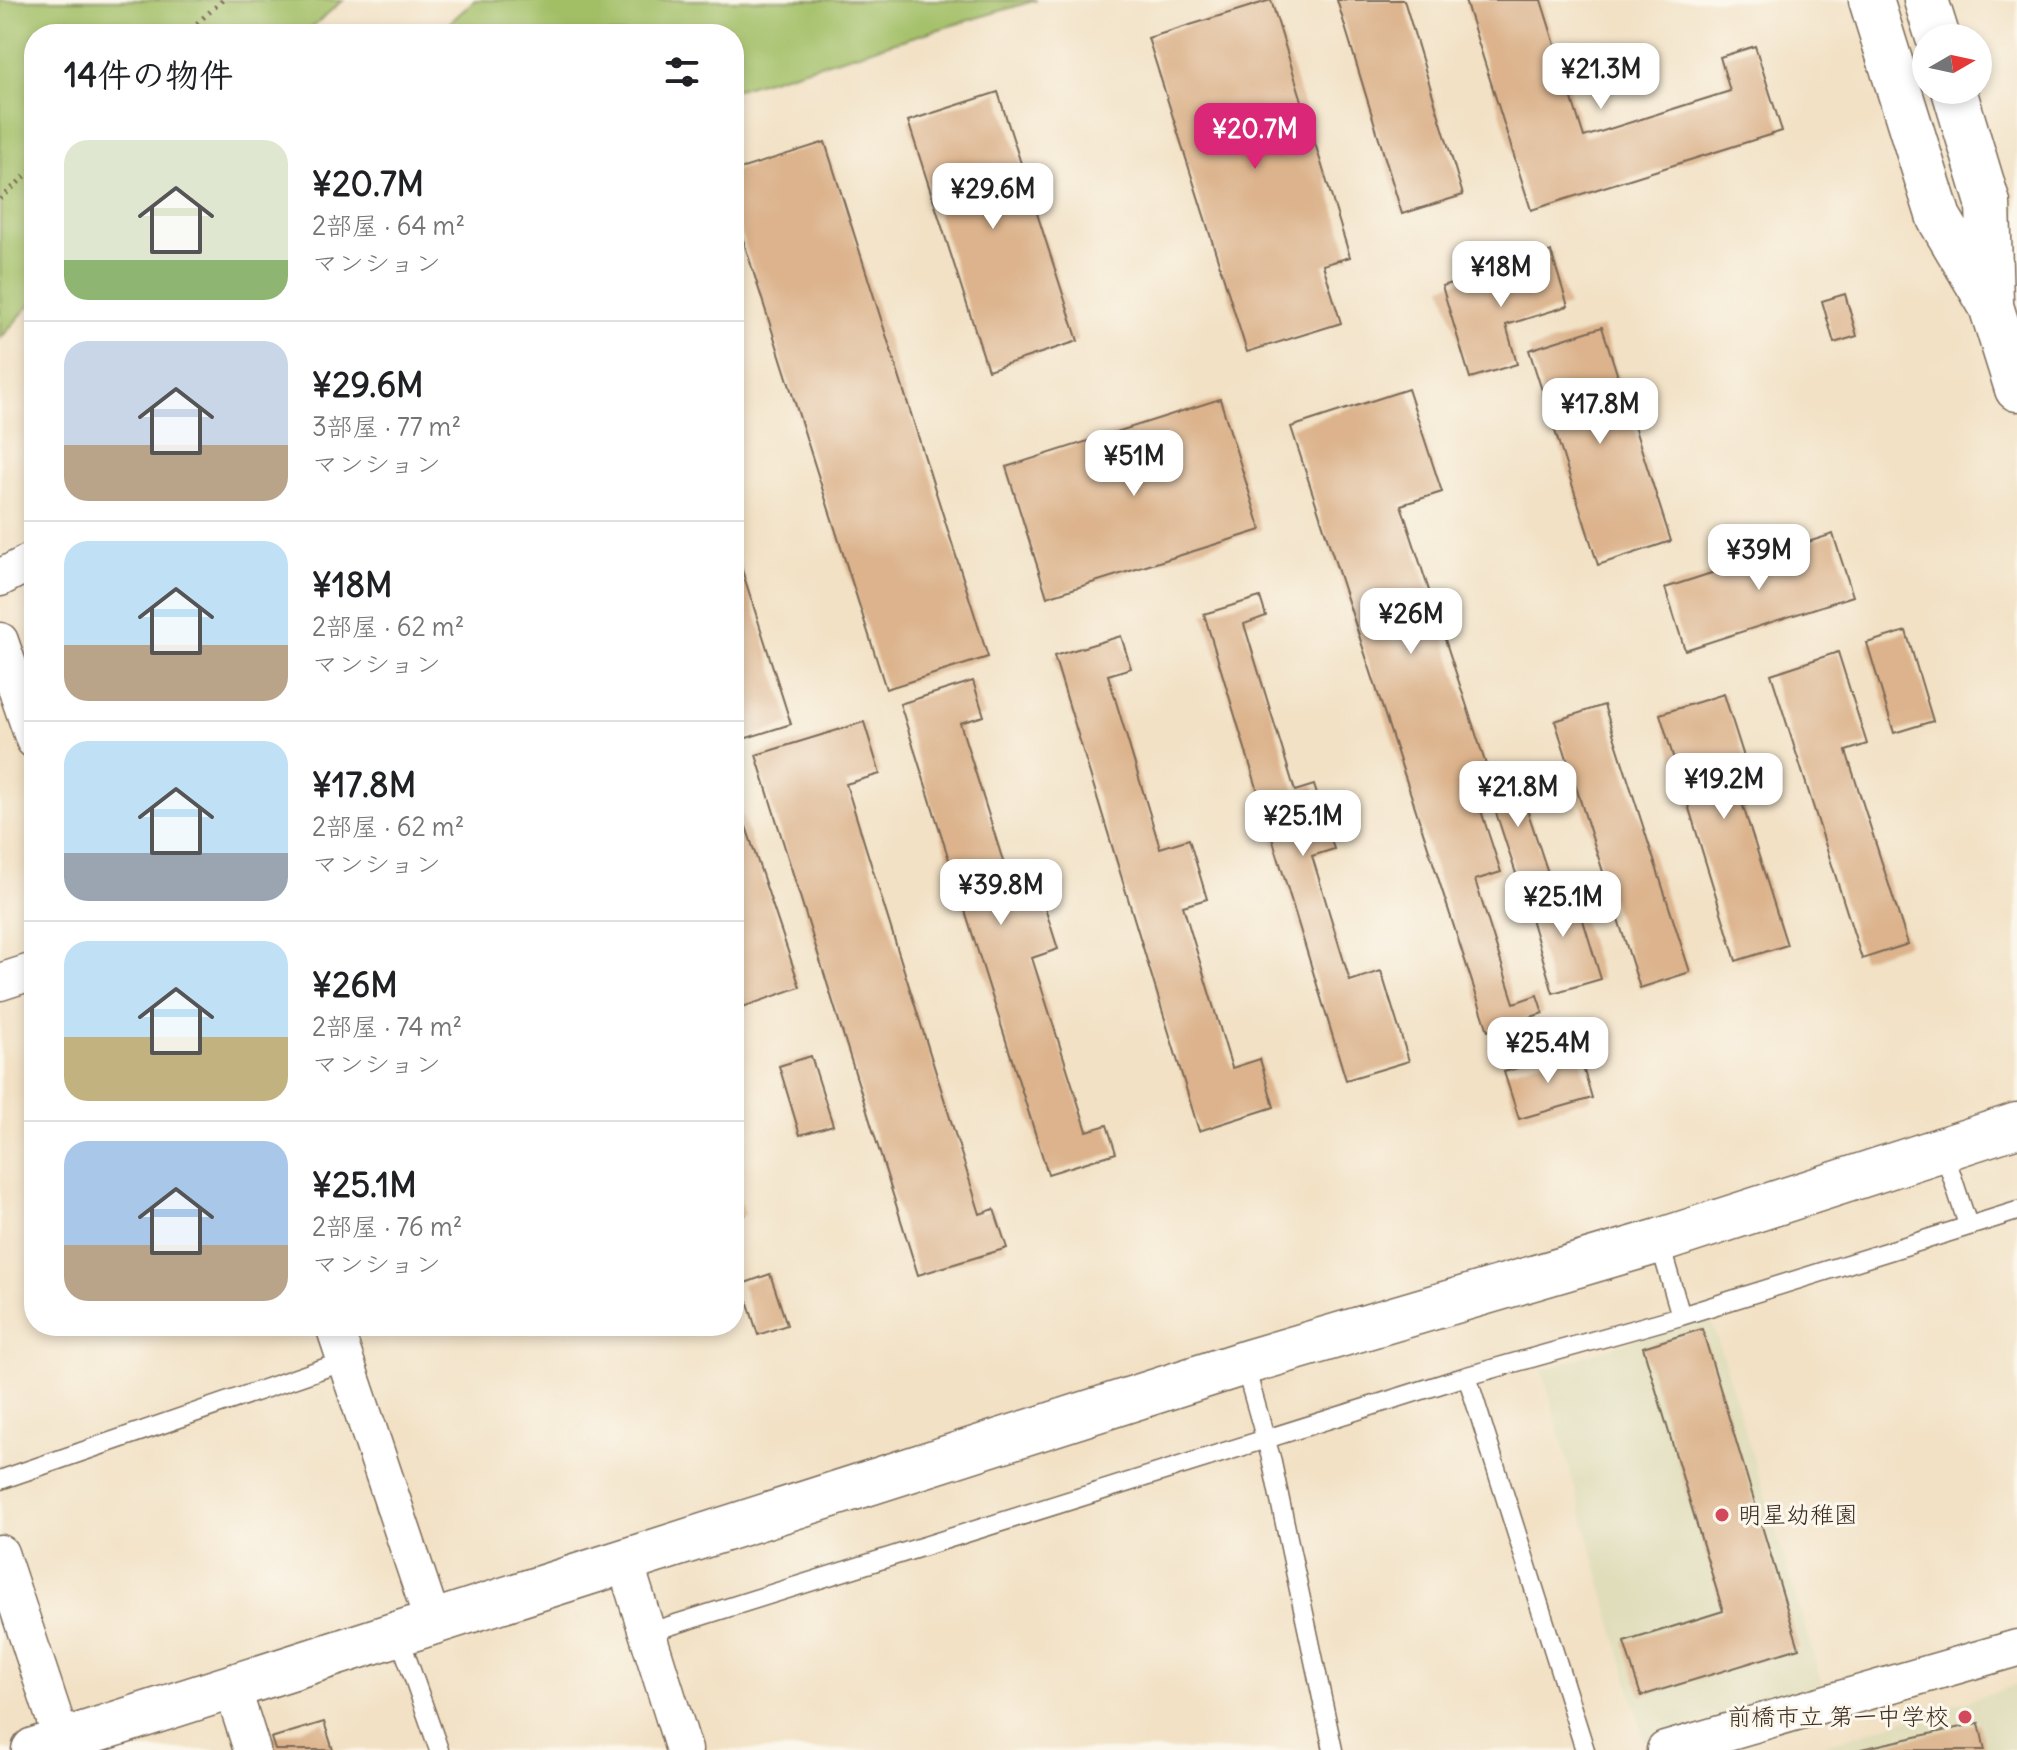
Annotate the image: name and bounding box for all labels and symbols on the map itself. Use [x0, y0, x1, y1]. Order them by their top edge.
north arrow [1912, 24, 1992, 104]
pin: ¥21.3M [1536, 43, 1666, 111]
pin: ¥20.7M [1190, 103, 1320, 171]
pin: ¥29.6M [928, 163, 1058, 231]
pin: ¥18M [1454, 241, 1548, 309]
pin: ¥17.8M [1535, 378, 1665, 446]
pin: ¥51M [1087, 430, 1181, 498]
pin: ¥39M [1712, 524, 1806, 592]
pin: ¥26M [1364, 588, 1458, 656]
pin: ¥19.2M [1659, 753, 1789, 821]
pin: ¥21.8M [1453, 761, 1583, 829]
pin: ¥25.1M [1238, 790, 1368, 858]
pin: ¥39.8M [936, 859, 1066, 927]
pin: ¥25.1M [1498, 871, 1628, 939]
pin: ¥25.4M [1483, 1017, 1613, 1085]
place label: 明星幼稚園 [1738, 1499, 1858, 1529]
marker: 明星幼稚園 [1713, 1506, 1731, 1524]
place label: 前橋市立 第一中学校 [1727, 1701, 1949, 1731]
marker: 前橋市立 第一中学校 [1956, 1708, 1974, 1726]

